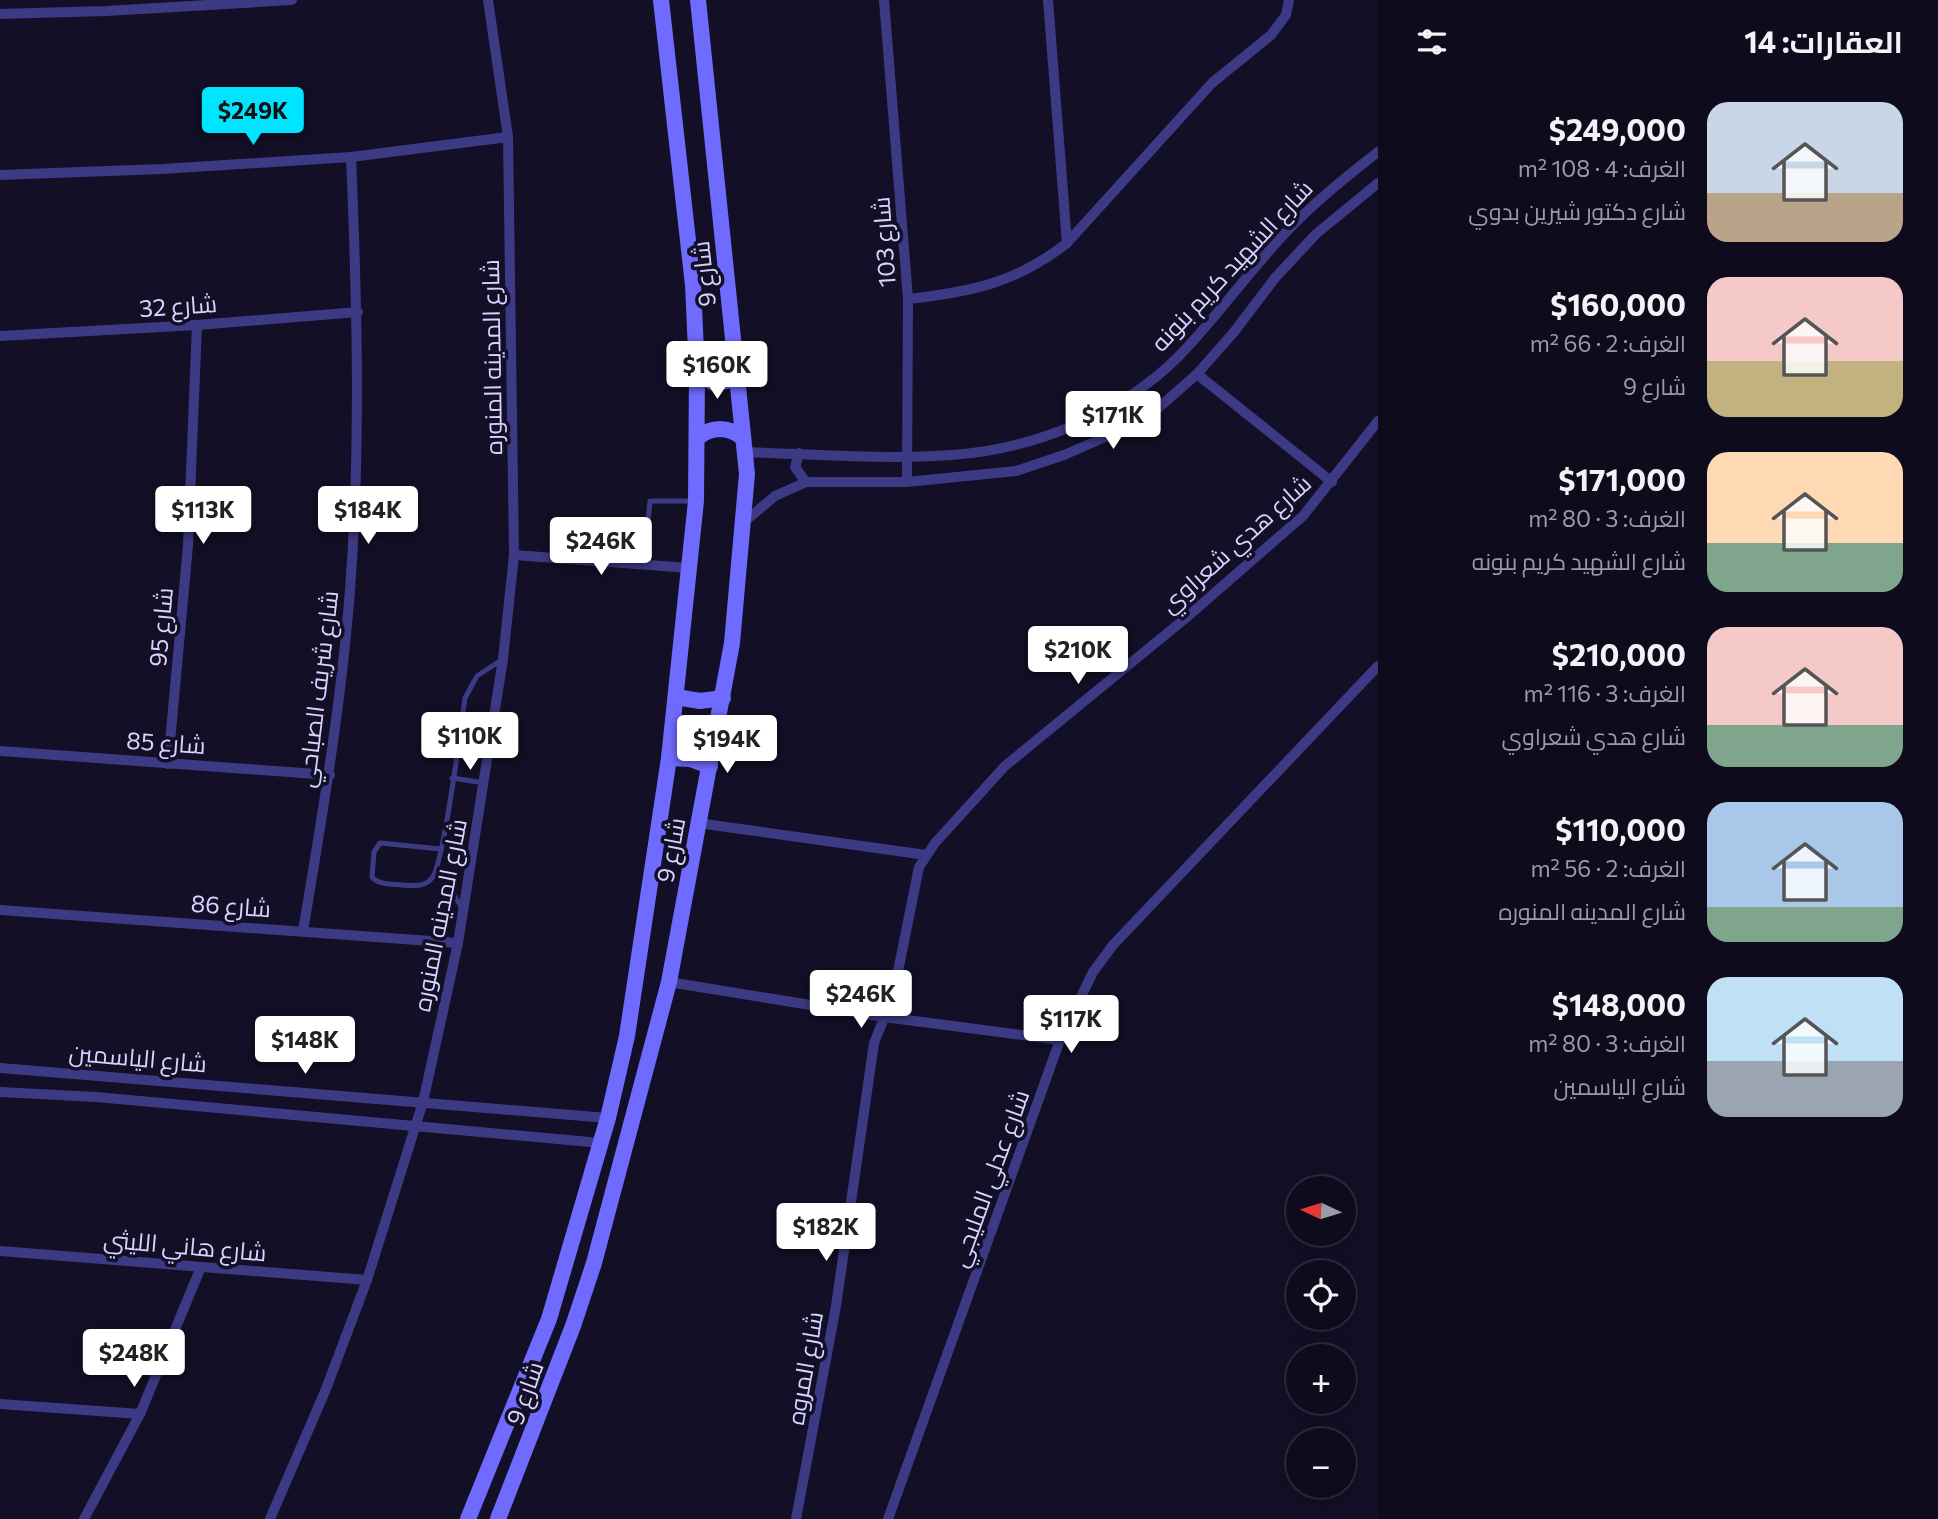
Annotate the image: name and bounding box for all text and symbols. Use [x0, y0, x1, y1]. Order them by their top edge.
text: العقارات: 14 [1744, 22, 1903, 59]
icon: filters [1413, 23, 1451, 61]
pin: $249K [204, 88, 302, 147]
text: $249K [218, 96, 288, 124]
text: $249,000 [1549, 110, 1686, 147]
icon: home [1763, 130, 1847, 214]
text: الغرف: 4 · 108 m² [1518, 154, 1686, 182]
street label: شارع الشهيد كريم بنونه [1144, 173, 1320, 359]
street label: شارع 103 [865, 196, 904, 288]
text: شارع دكتور شيرين بدوي [1468, 197, 1686, 225]
street label: شارع 9 [685, 240, 724, 308]
street label: شارع المدينه المنوره [475, 259, 510, 455]
text: $160,000 [1550, 285, 1686, 322]
street label: شارع 32 [138, 288, 218, 325]
icon: home [1763, 305, 1847, 389]
text: الغرف: 2 · 66 m² [1530, 329, 1686, 357]
pin: $160K [668, 342, 766, 401]
text: $160K [682, 350, 752, 378]
text: شارع 9 [1623, 372, 1686, 400]
pin: $171K [1064, 392, 1162, 451]
text: $171K [1082, 400, 1144, 428]
text: $171,000 [1558, 460, 1686, 497]
street label: شارع هدي شعراوي [1154, 468, 1320, 622]
icon: home [1763, 480, 1847, 564]
pin: $113K [154, 486, 252, 546]
pin: $184K [319, 486, 417, 546]
text: $113K [171, 495, 235, 523]
text: $184K [334, 495, 402, 523]
text: الغرف: 3 · 80 m² [1528, 504, 1686, 532]
pin: $246K [552, 518, 650, 577]
text: $246K [566, 526, 636, 554]
text: شارع الشهيد كريم بنونه [1472, 547, 1686, 575]
street label: شارع 95 [142, 586, 181, 668]
street label: شارع شريف الصباحي [291, 589, 349, 790]
pin: $210K [1029, 626, 1127, 686]
text: $210K [1044, 635, 1112, 663]
text: $210,000 [1552, 635, 1686, 672]
icon: home [1763, 655, 1847, 739]
text: الغرف: 3 · 116 m² [1524, 679, 1686, 707]
pin: $110K [421, 712, 519, 772]
pin: $194K [678, 716, 776, 775]
text: $110K [437, 721, 503, 749]
text: شارع هدي شعراوي [1502, 722, 1686, 750]
text: $194K [693, 724, 761, 752]
street label: شارع 85 [125, 725, 207, 762]
text: $110,000 [1555, 810, 1686, 847]
street label: شارع 9 [650, 815, 693, 886]
street label: شارع المدينه المنوره [406, 816, 475, 1014]
icon: home [1763, 830, 1847, 914]
text: الغرف: 2 · 56 m² [1530, 854, 1686, 882]
street label: شارع 86 [190, 888, 272, 925]
text: شارع المدينه المنوره [1499, 897, 1686, 925]
pin: $246K [812, 970, 910, 1030]
text: $246K [826, 979, 896, 1007]
text: $148,000 [1552, 985, 1686, 1022]
pin: $117K [1022, 996, 1120, 1055]
text: $117K [1040, 1004, 1102, 1032]
icon: home [1763, 1005, 1847, 1089]
pin: $148K [256, 1016, 354, 1076]
text: $148K [271, 1025, 339, 1053]
text: الغرف: 3 · 80 m² [1528, 1029, 1686, 1057]
street label: شارع الياسمين [68, 1037, 208, 1080]
text: شارع الياسمين [1554, 1072, 1686, 1100]
street label: شارع عدلي المليجي [943, 1085, 1040, 1273]
north arrow [1286, 1176, 1356, 1246]
map controls [1286, 1176, 1356, 1498]
pin: $182K [777, 1204, 875, 1263]
text: $182K [793, 1212, 859, 1240]
street label: شارع هاني الليثي [102, 1223, 268, 1273]
button: locate [1286, 1260, 1356, 1330]
street label: شارع المروه [780, 1309, 831, 1427]
pin: $248K [85, 1330, 183, 1389]
text: $248K [99, 1338, 169, 1366]
button: + [1286, 1344, 1356, 1414]
street label: شارع 9 [499, 1357, 552, 1430]
button: − [1286, 1428, 1356, 1498]

